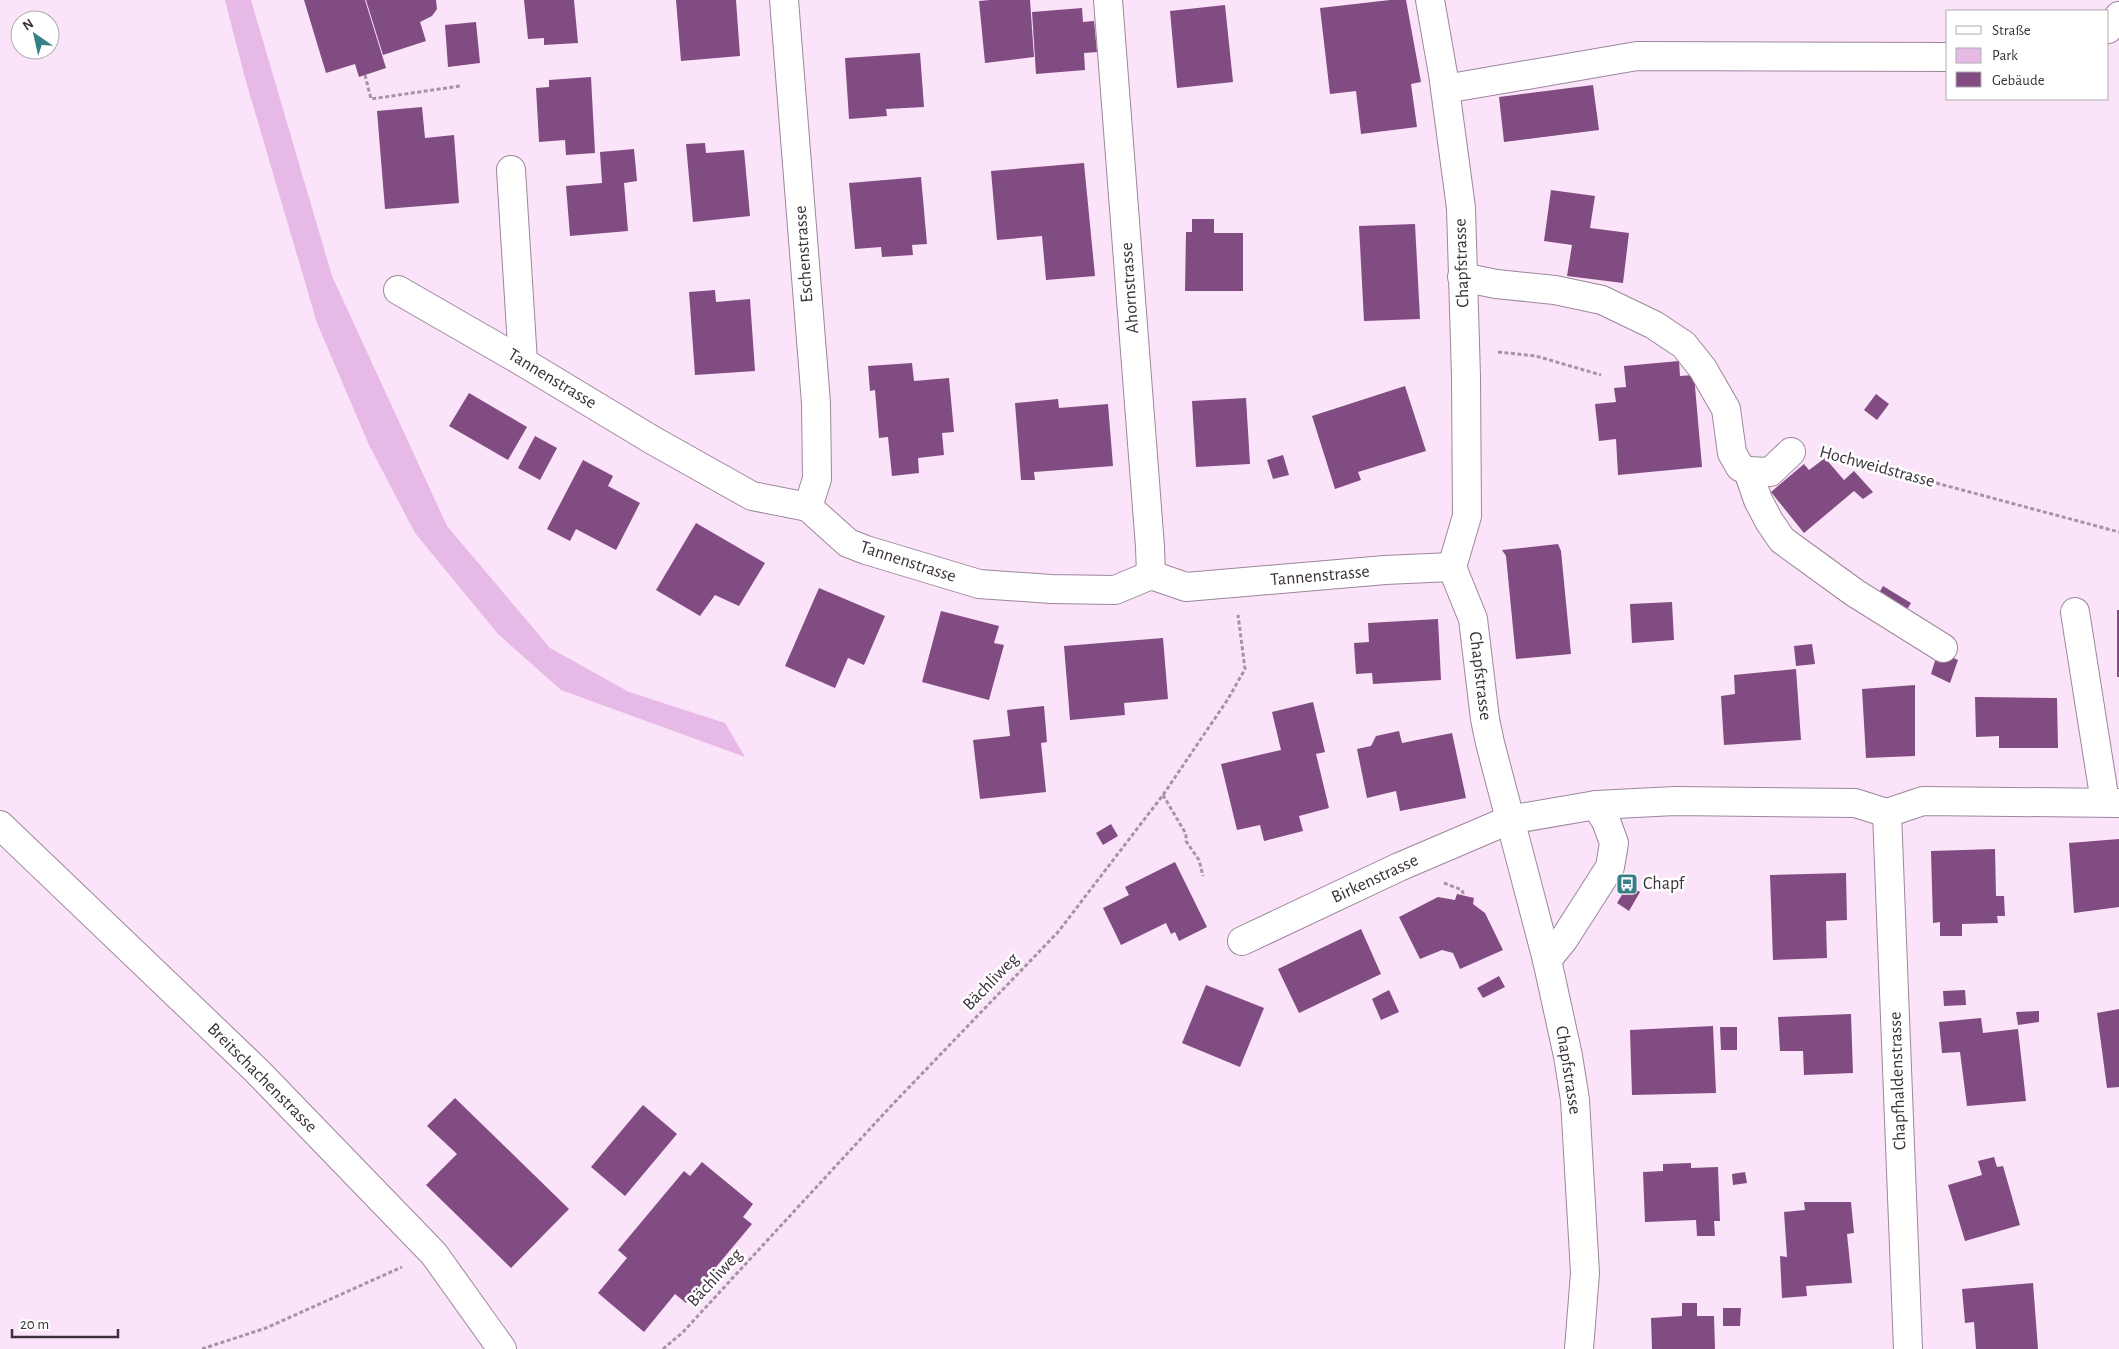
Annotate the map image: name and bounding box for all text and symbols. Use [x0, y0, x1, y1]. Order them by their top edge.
north arrow [10, 10, 60, 60]
legend [1946, 10, 2109, 100]
text: N [20, 17, 36, 34]
text: Straße [1992, 23, 2031, 38]
text: Park [1992, 48, 2018, 63]
text: Gebäude [1992, 73, 2045, 88]
street label: Eschenstrasse [792, 205, 816, 303]
street label: Chapfstrasse [1451, 218, 1473, 308]
street label: Ahornstrasse [1118, 242, 1142, 334]
street label: Tannenstrasse [505, 346, 599, 412]
street label: Hochweidstrasse [1817, 443, 1937, 491]
street label: Tannenstrasse [858, 538, 958, 586]
street label: Tannenstrasse [1270, 563, 1370, 589]
street label: Chapfstrasse [1466, 631, 1494, 721]
street label: Birkenstrasse [1329, 851, 1421, 907]
bus stop icon: Chapf [1615, 872, 1639, 896]
place label: Chapf [1643, 875, 1686, 893]
street label: Bächliweg [960, 950, 1023, 1014]
street label: Chapfhaldenstrasse [1887, 1011, 1909, 1151]
street label: Breitschachenstrasse [204, 1020, 320, 1136]
street label: Chapfstrasse [1552, 1025, 1584, 1115]
street label: Bächliweg [684, 1245, 746, 1310]
scale bar [12, 1306, 119, 1338]
text: 20 m [20, 1317, 49, 1332]

